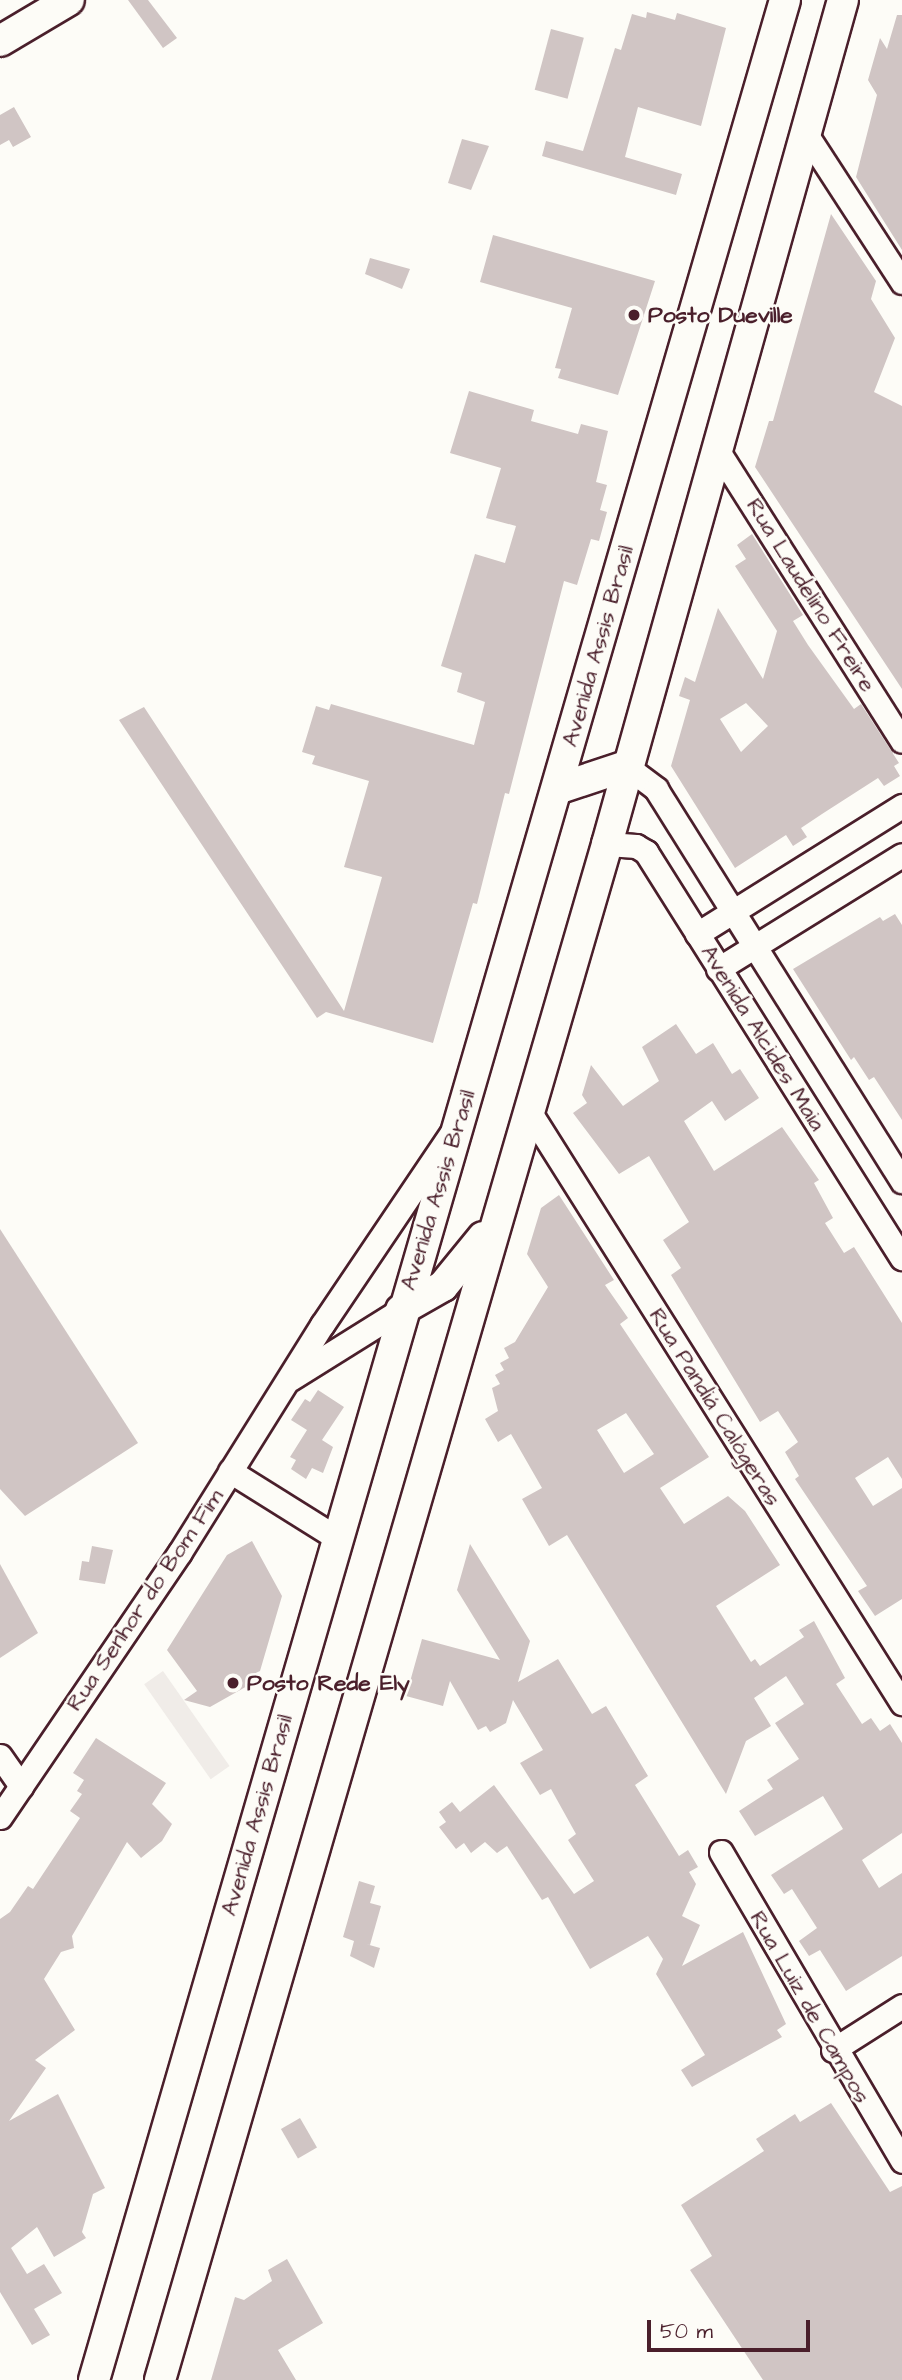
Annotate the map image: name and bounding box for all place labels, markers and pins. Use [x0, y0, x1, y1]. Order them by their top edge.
place label: Posto Dueville [648, 301, 793, 329]
marker: Posto Dueville [626, 307, 642, 323]
place label: Posto Rede Ely [247, 1669, 410, 1697]
marker: Posto Rede Ely [225, 1675, 241, 1691]

